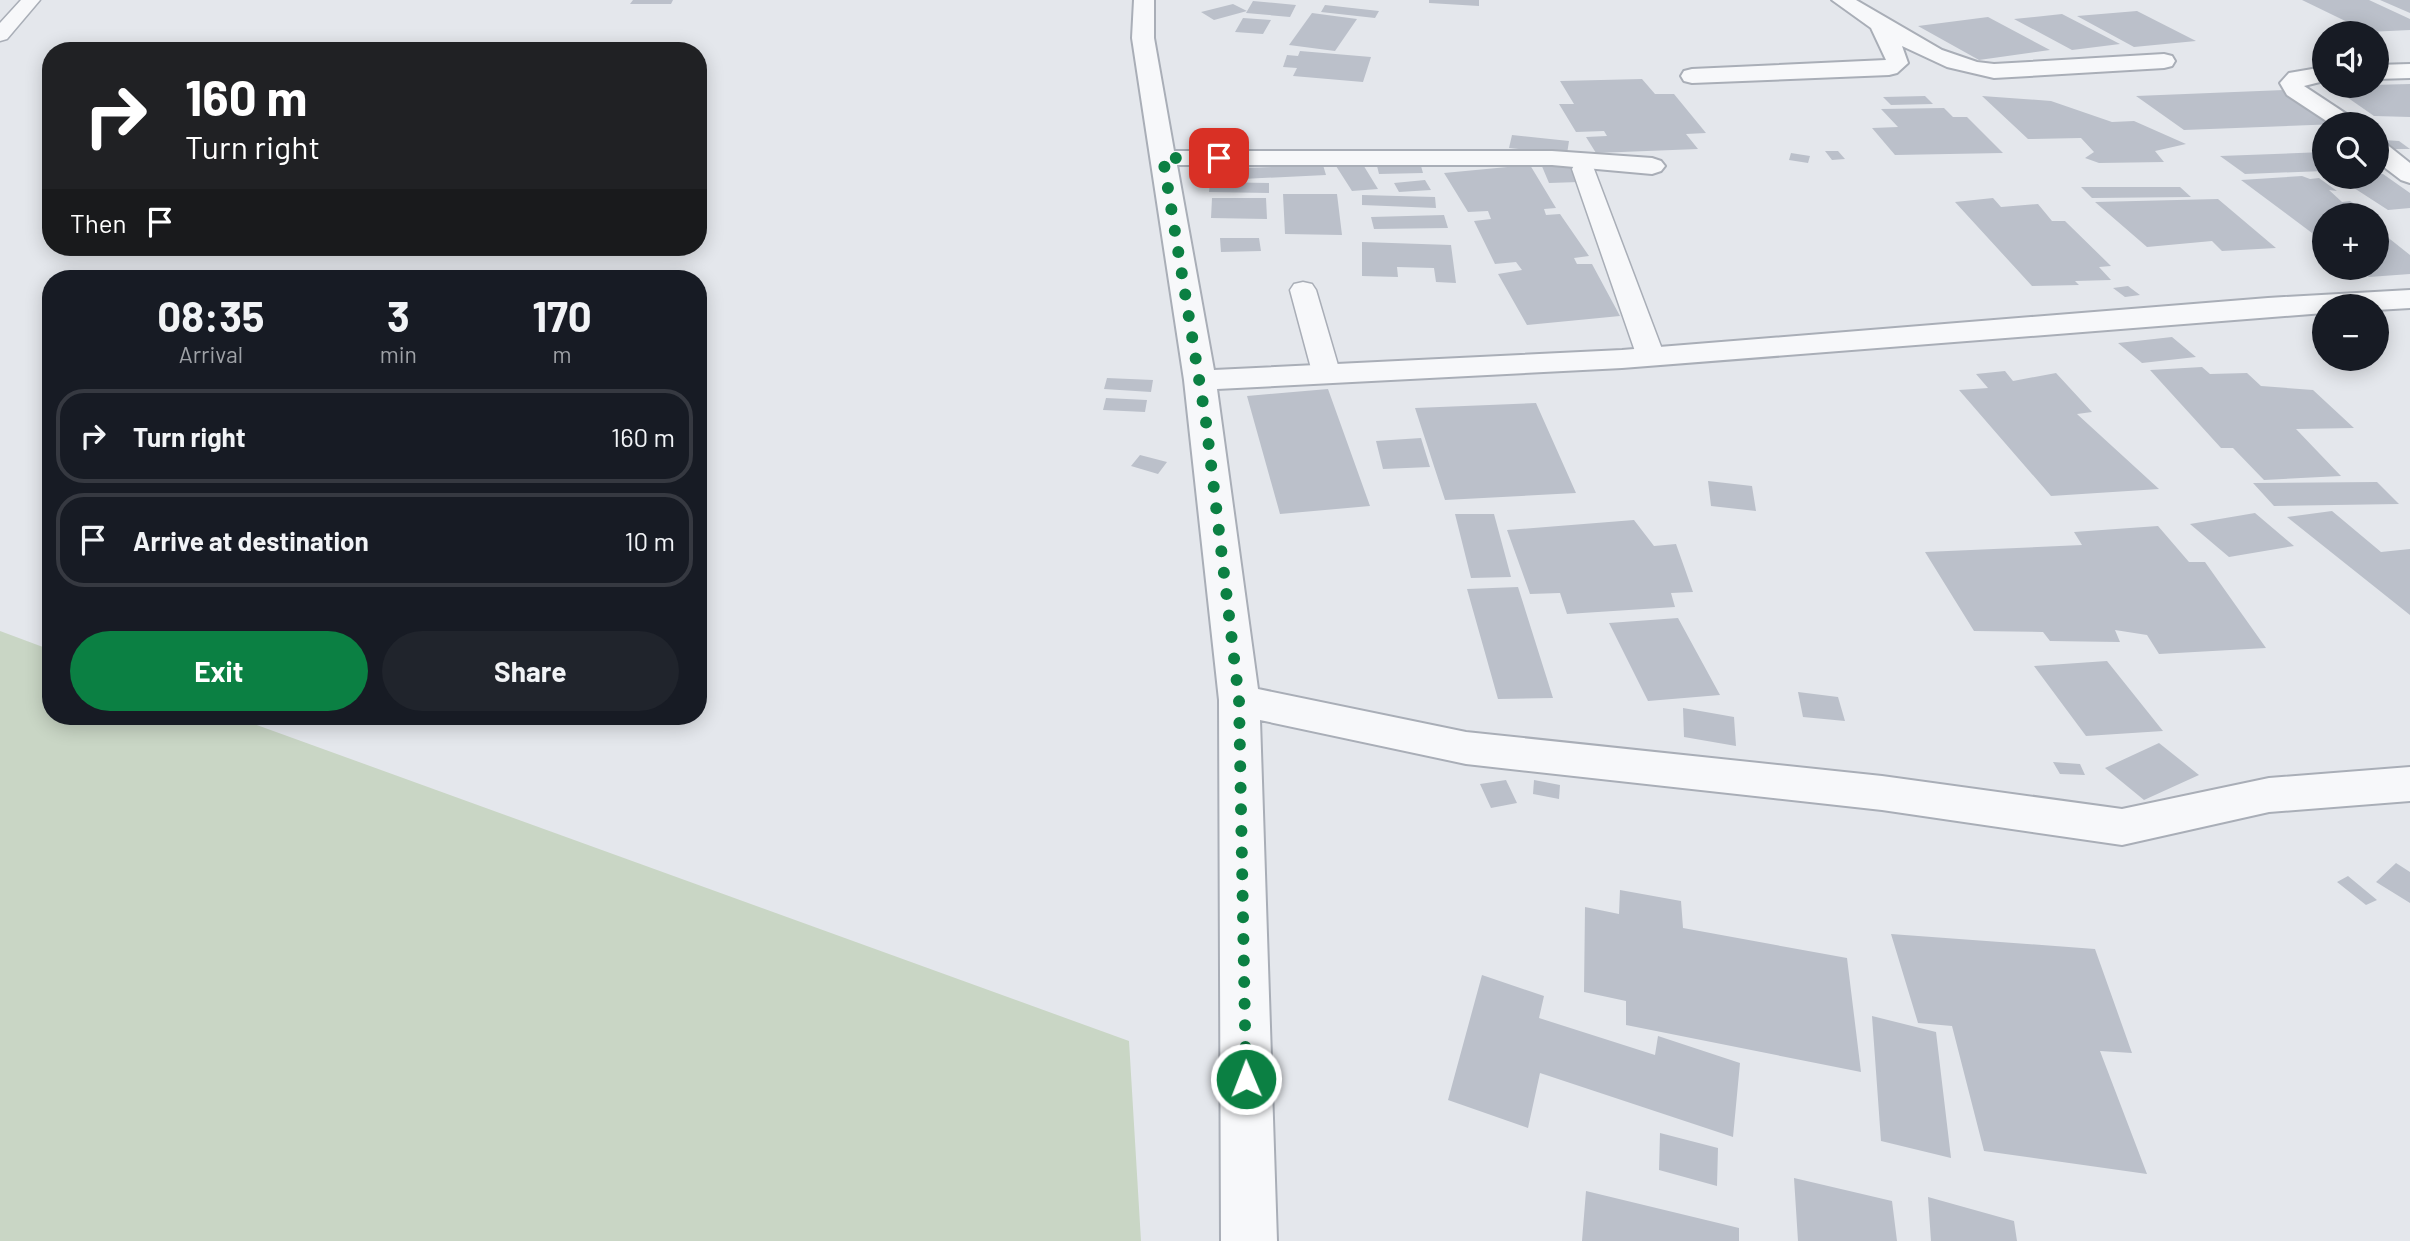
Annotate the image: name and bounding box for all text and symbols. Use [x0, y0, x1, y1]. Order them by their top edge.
map controls [2312, 21, 2389, 371]
button: sound [2312, 21, 2389, 98]
text: 160 m [185, 67, 307, 126]
icon: right [70, 70, 161, 161]
button: search [2312, 112, 2389, 189]
text: Turn right [185, 127, 320, 165]
pin [1189, 128, 1249, 188]
icon: arrive [1200, 139, 1238, 177]
icon: arrive [141, 203, 179, 241]
button: + [2312, 203, 2389, 280]
text: Then [70, 207, 127, 238]
text: 08:35 [157, 290, 264, 340]
text: 3 [387, 290, 410, 340]
text: 170 [532, 290, 592, 340]
button: − [2312, 294, 2389, 371]
text: Arrival [179, 340, 243, 368]
text: min [380, 340, 417, 368]
text: m [552, 340, 571, 368]
icon: right [74, 417, 112, 455]
text: Turn right [133, 421, 246, 452]
text: 160 m [611, 421, 675, 452]
icon: arrive [74, 521, 112, 559]
text: Arrive at destination [133, 525, 369, 556]
text: 10 m [625, 525, 675, 556]
button: Exit [70, 631, 368, 711]
button: Share [382, 631, 679, 711]
position arrow [1209, 1042, 1283, 1116]

